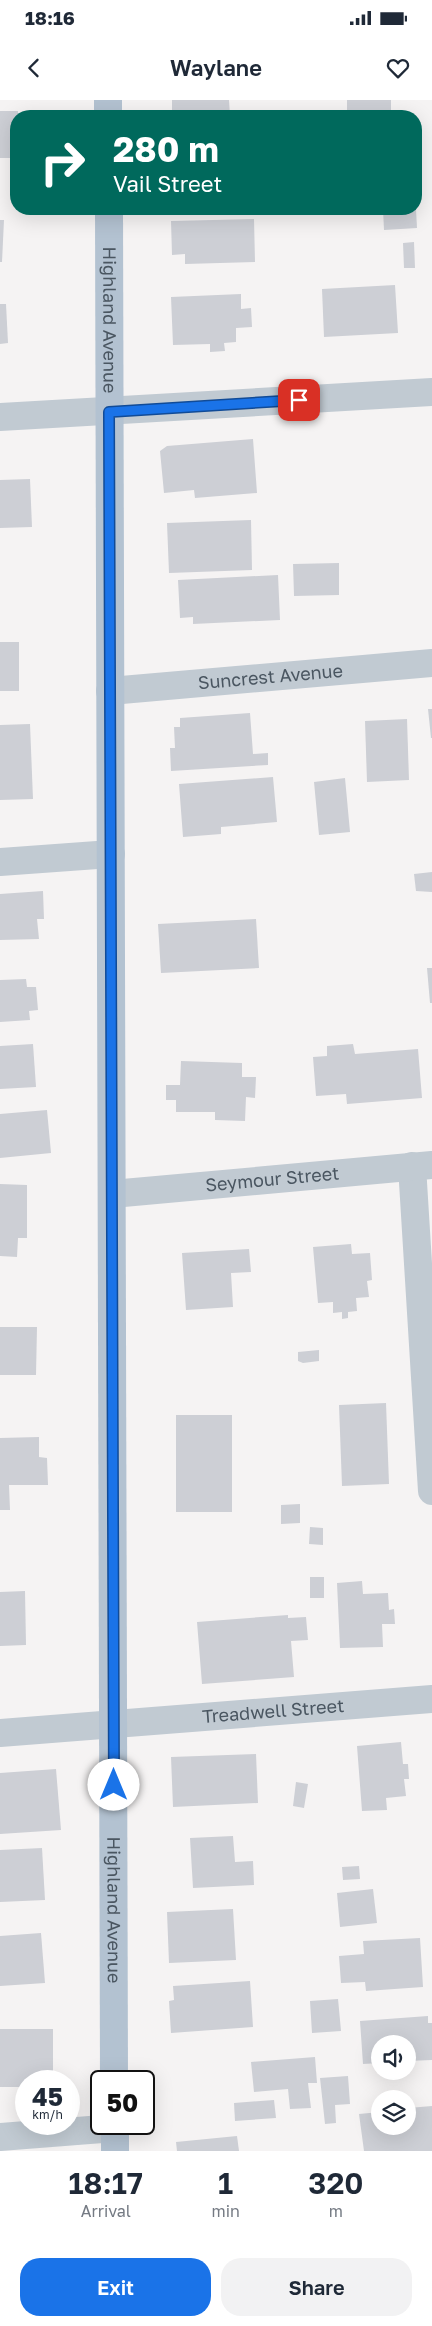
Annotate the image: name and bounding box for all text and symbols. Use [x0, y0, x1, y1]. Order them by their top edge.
text: 18:16 [25, 6, 75, 29]
icon: back [20, 54, 48, 82]
text: Waylane [170, 54, 262, 81]
icon: heart [384, 54, 412, 82]
text: 280 m [113, 128, 219, 170]
icon: right [30, 130, 95, 195]
text: Vail Street [113, 170, 222, 197]
street label: Highland Avenue [99, 247, 121, 393]
pin [278, 379, 320, 421]
icon: arrive [285, 386, 313, 414]
street label: Suncrest Avenue [197, 659, 344, 693]
street label: Seymour Street [204, 1161, 340, 1195]
street label: Treadwell Street [201, 1694, 345, 1727]
position arrow [87, 1758, 139, 1810]
street label: Highland Avenue [103, 1837, 126, 1983]
map controls [371, 2035, 416, 2135]
button: sound [371, 2035, 416, 2080]
speed limit sign: 50 [90, 2070, 155, 2135]
text: 45 [32, 2081, 63, 2112]
button: layers [371, 2090, 416, 2135]
text: km/h [32, 2107, 63, 2122]
text: 18:17 [68, 2165, 143, 2201]
text: 1 [218, 2165, 233, 2201]
text: 320 [308, 2165, 364, 2201]
text: Arrival [81, 2201, 131, 2221]
text: min [212, 2201, 240, 2221]
text: m [329, 2201, 343, 2221]
button: Exit [20, 2258, 211, 2316]
button: Share [221, 2258, 412, 2316]

